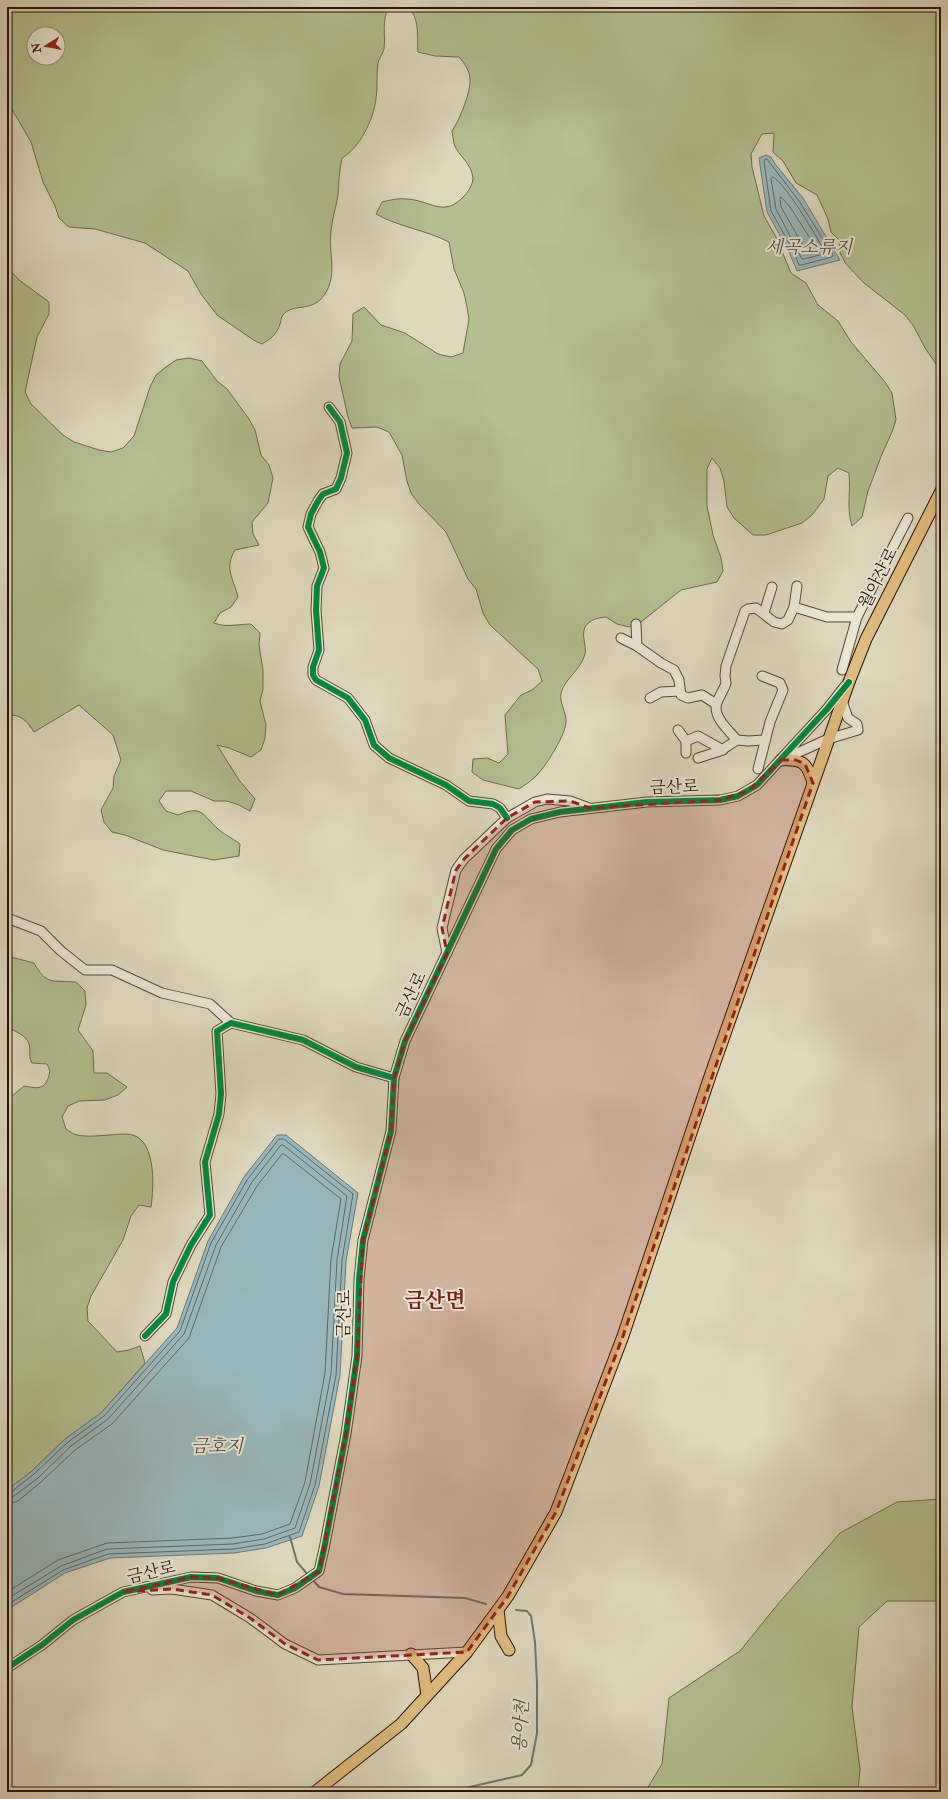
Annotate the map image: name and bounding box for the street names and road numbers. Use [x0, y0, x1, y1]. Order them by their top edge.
street label: 월아산로 [854, 543, 903, 612]
street label: 금산로 [649, 776, 700, 798]
street label: 금산로 [391, 968, 431, 1022]
street label: 금산로 [333, 1289, 355, 1339]
street label: 금산로 [125, 1556, 178, 1588]

